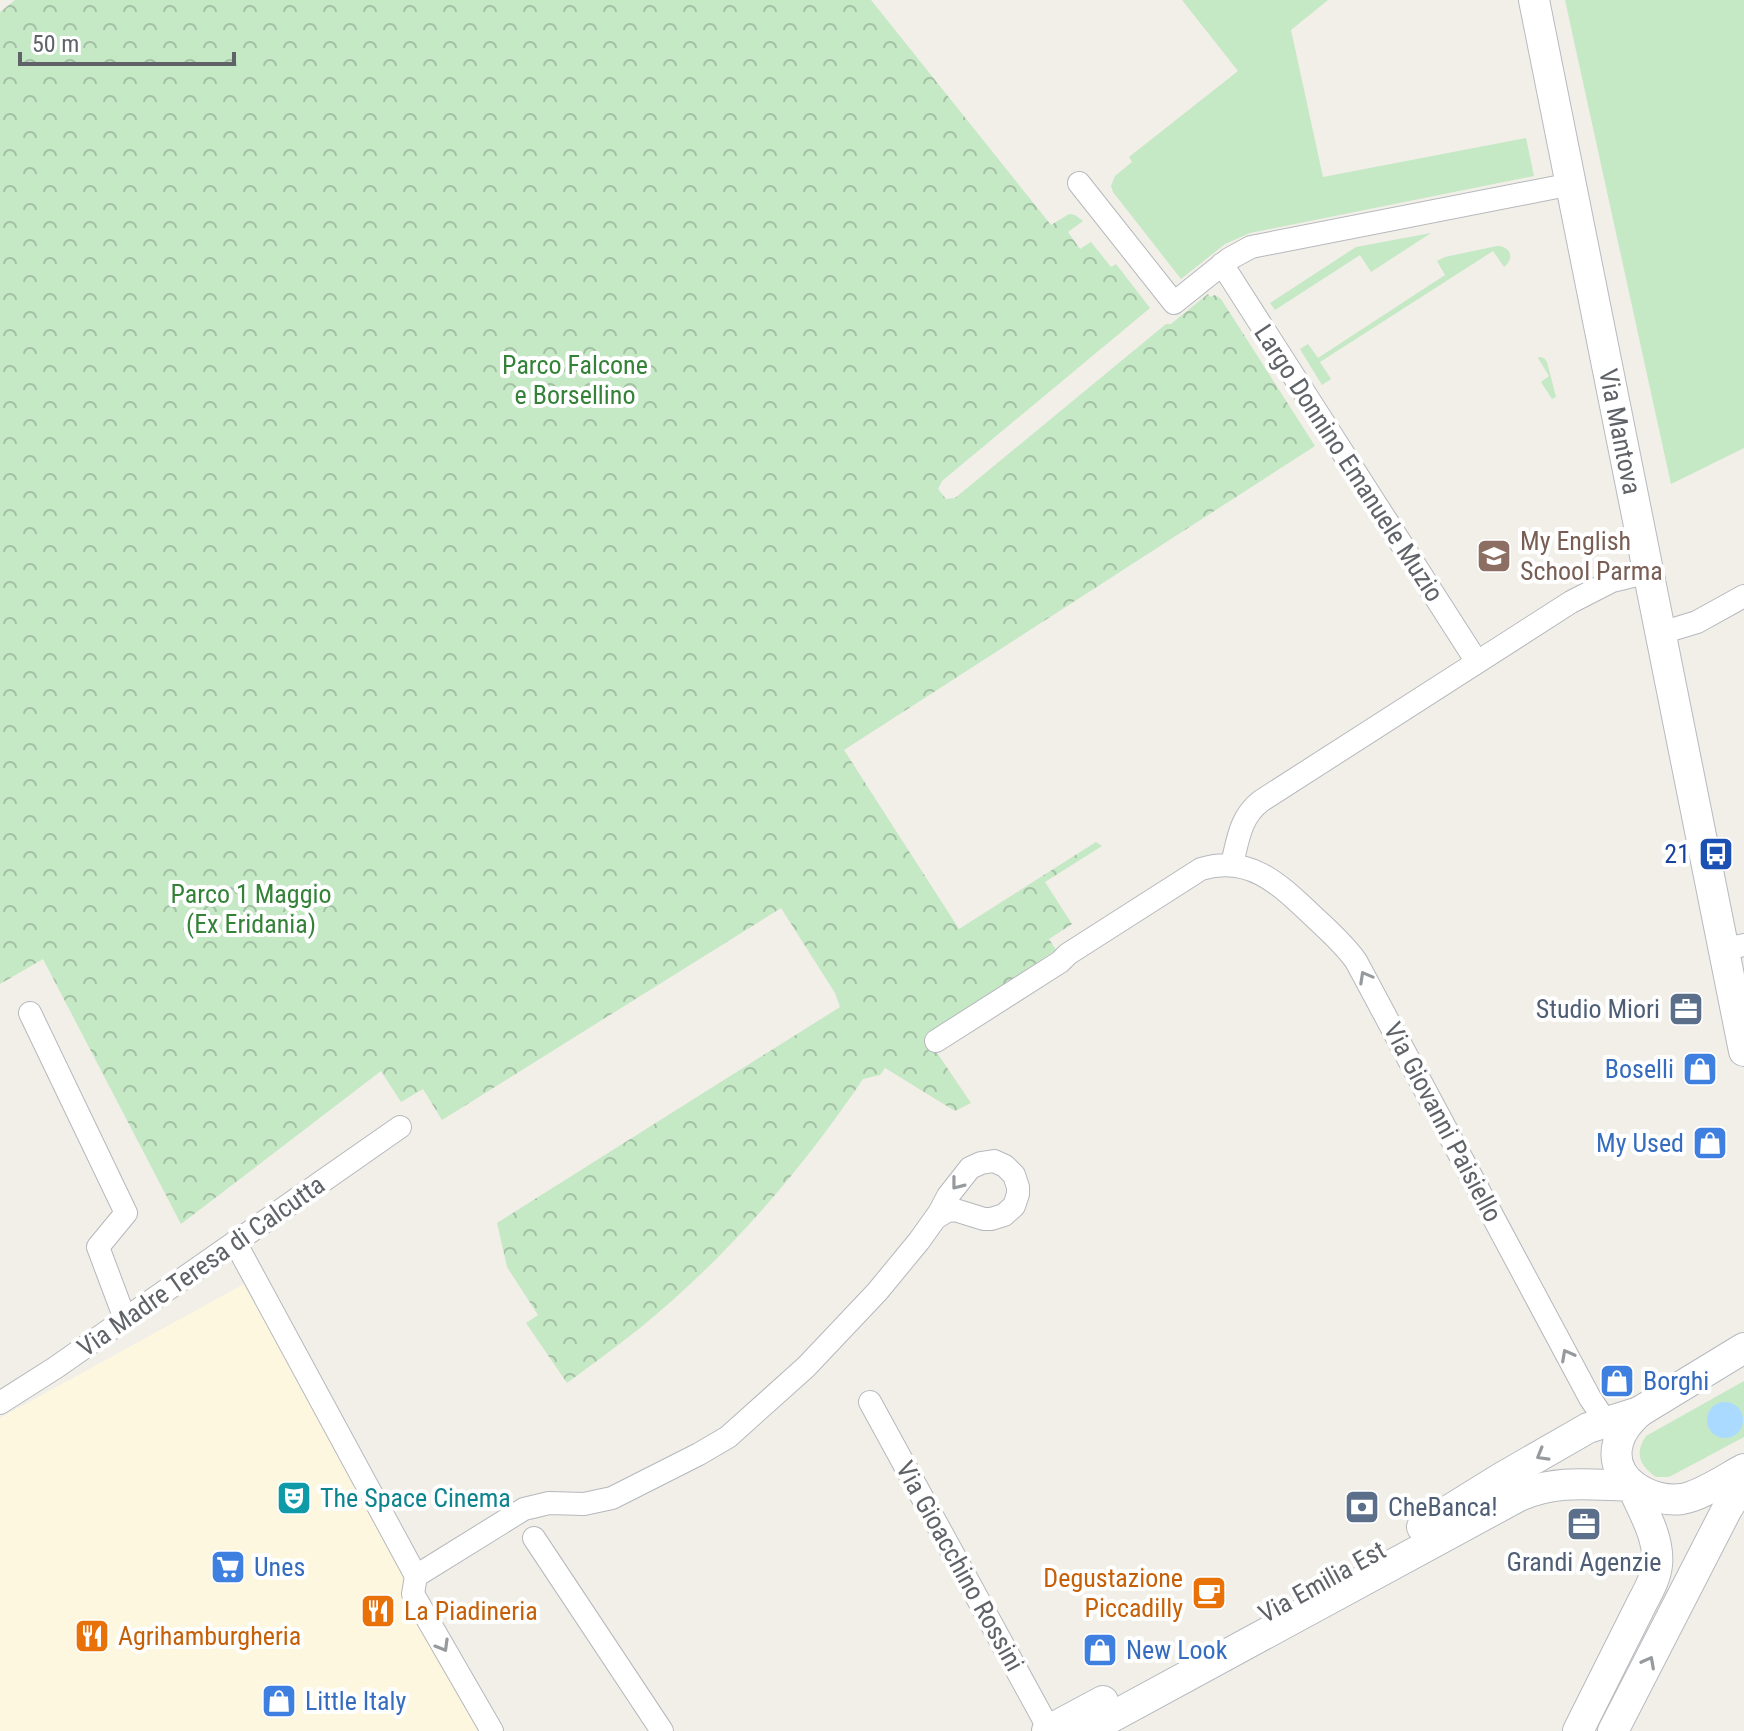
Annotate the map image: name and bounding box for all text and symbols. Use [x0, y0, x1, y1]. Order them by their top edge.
scale bar [20, 16, 234, 66]
text: 50 m [32, 30, 79, 58]
street label: Largo Donnino Emanuele Muzio [1248, 319, 1450, 607]
park label: Parco Falcone e Borsellino [502, 350, 648, 410]
street label: Via Mantova [1593, 366, 1647, 497]
place label: My English School Parma [1520, 526, 1663, 586]
school or university icon: My English School Parma [1475, 537, 1513, 575]
bus stop icon: 21 [1697, 835, 1735, 873]
place label: 21 [1664, 839, 1690, 869]
park label: Parco 1 Maggio (Ex Eridania) [171, 879, 332, 939]
one-way arrow [1360, 971, 1375, 986]
office icon: Studio Miori [1667, 990, 1705, 1028]
place label: Studio Miori [1536, 994, 1660, 1024]
street label: Via Giovanni Paisiello [1378, 1017, 1508, 1227]
shop icon: Boselli [1681, 1050, 1719, 1088]
place label: Boselli [1605, 1054, 1674, 1084]
shop icon: My Used [1691, 1124, 1729, 1162]
place label: My Used [1596, 1128, 1684, 1158]
street label: Via Madre Teresa di Calcutta [72, 1169, 330, 1363]
one-way arrow [952, 1175, 967, 1189]
one-way arrow [1562, 1348, 1577, 1363]
shop icon: Borghi [1598, 1362, 1636, 1400]
place label: Borghi [1643, 1366, 1709, 1396]
one-way arrow [1536, 1445, 1551, 1461]
street label: Via Gioacchino Rossini [890, 1456, 1030, 1676]
theatre icon: The Space Cinema [275, 1479, 313, 1517]
place label: The Space Cinema [320, 1483, 511, 1513]
bank icon: CheBanca! [1343, 1488, 1381, 1526]
place label: CheBanca! [1388, 1492, 1498, 1522]
office icon: Grandi Agenzie [1565, 1505, 1603, 1543]
street label: Via Emilia Est [1253, 1535, 1391, 1629]
place label: Grandi Agenzie [1507, 1547, 1661, 1577]
supermarket icon: Unes [209, 1548, 247, 1586]
place label: Unes [254, 1552, 305, 1582]
place label: Degustazione Piccadilly [1043, 1563, 1183, 1623]
cafe icon: Degustazione Piccadilly [1190, 1574, 1228, 1612]
restaurant icon: La Piadineria [359, 1592, 397, 1630]
place label: La Piadineria [404, 1596, 538, 1626]
restaurant icon: Agrihamburgheria [73, 1617, 111, 1655]
place label: Agrihamburgheria [118, 1621, 301, 1651]
shop icon: New Look [1081, 1631, 1119, 1669]
place label: New Look [1126, 1635, 1228, 1665]
one-way arrow [433, 1637, 449, 1652]
one-way arrow [1639, 1655, 1654, 1670]
shop icon: Little Italy [260, 1682, 298, 1720]
place label: Little Italy [305, 1686, 406, 1716]

